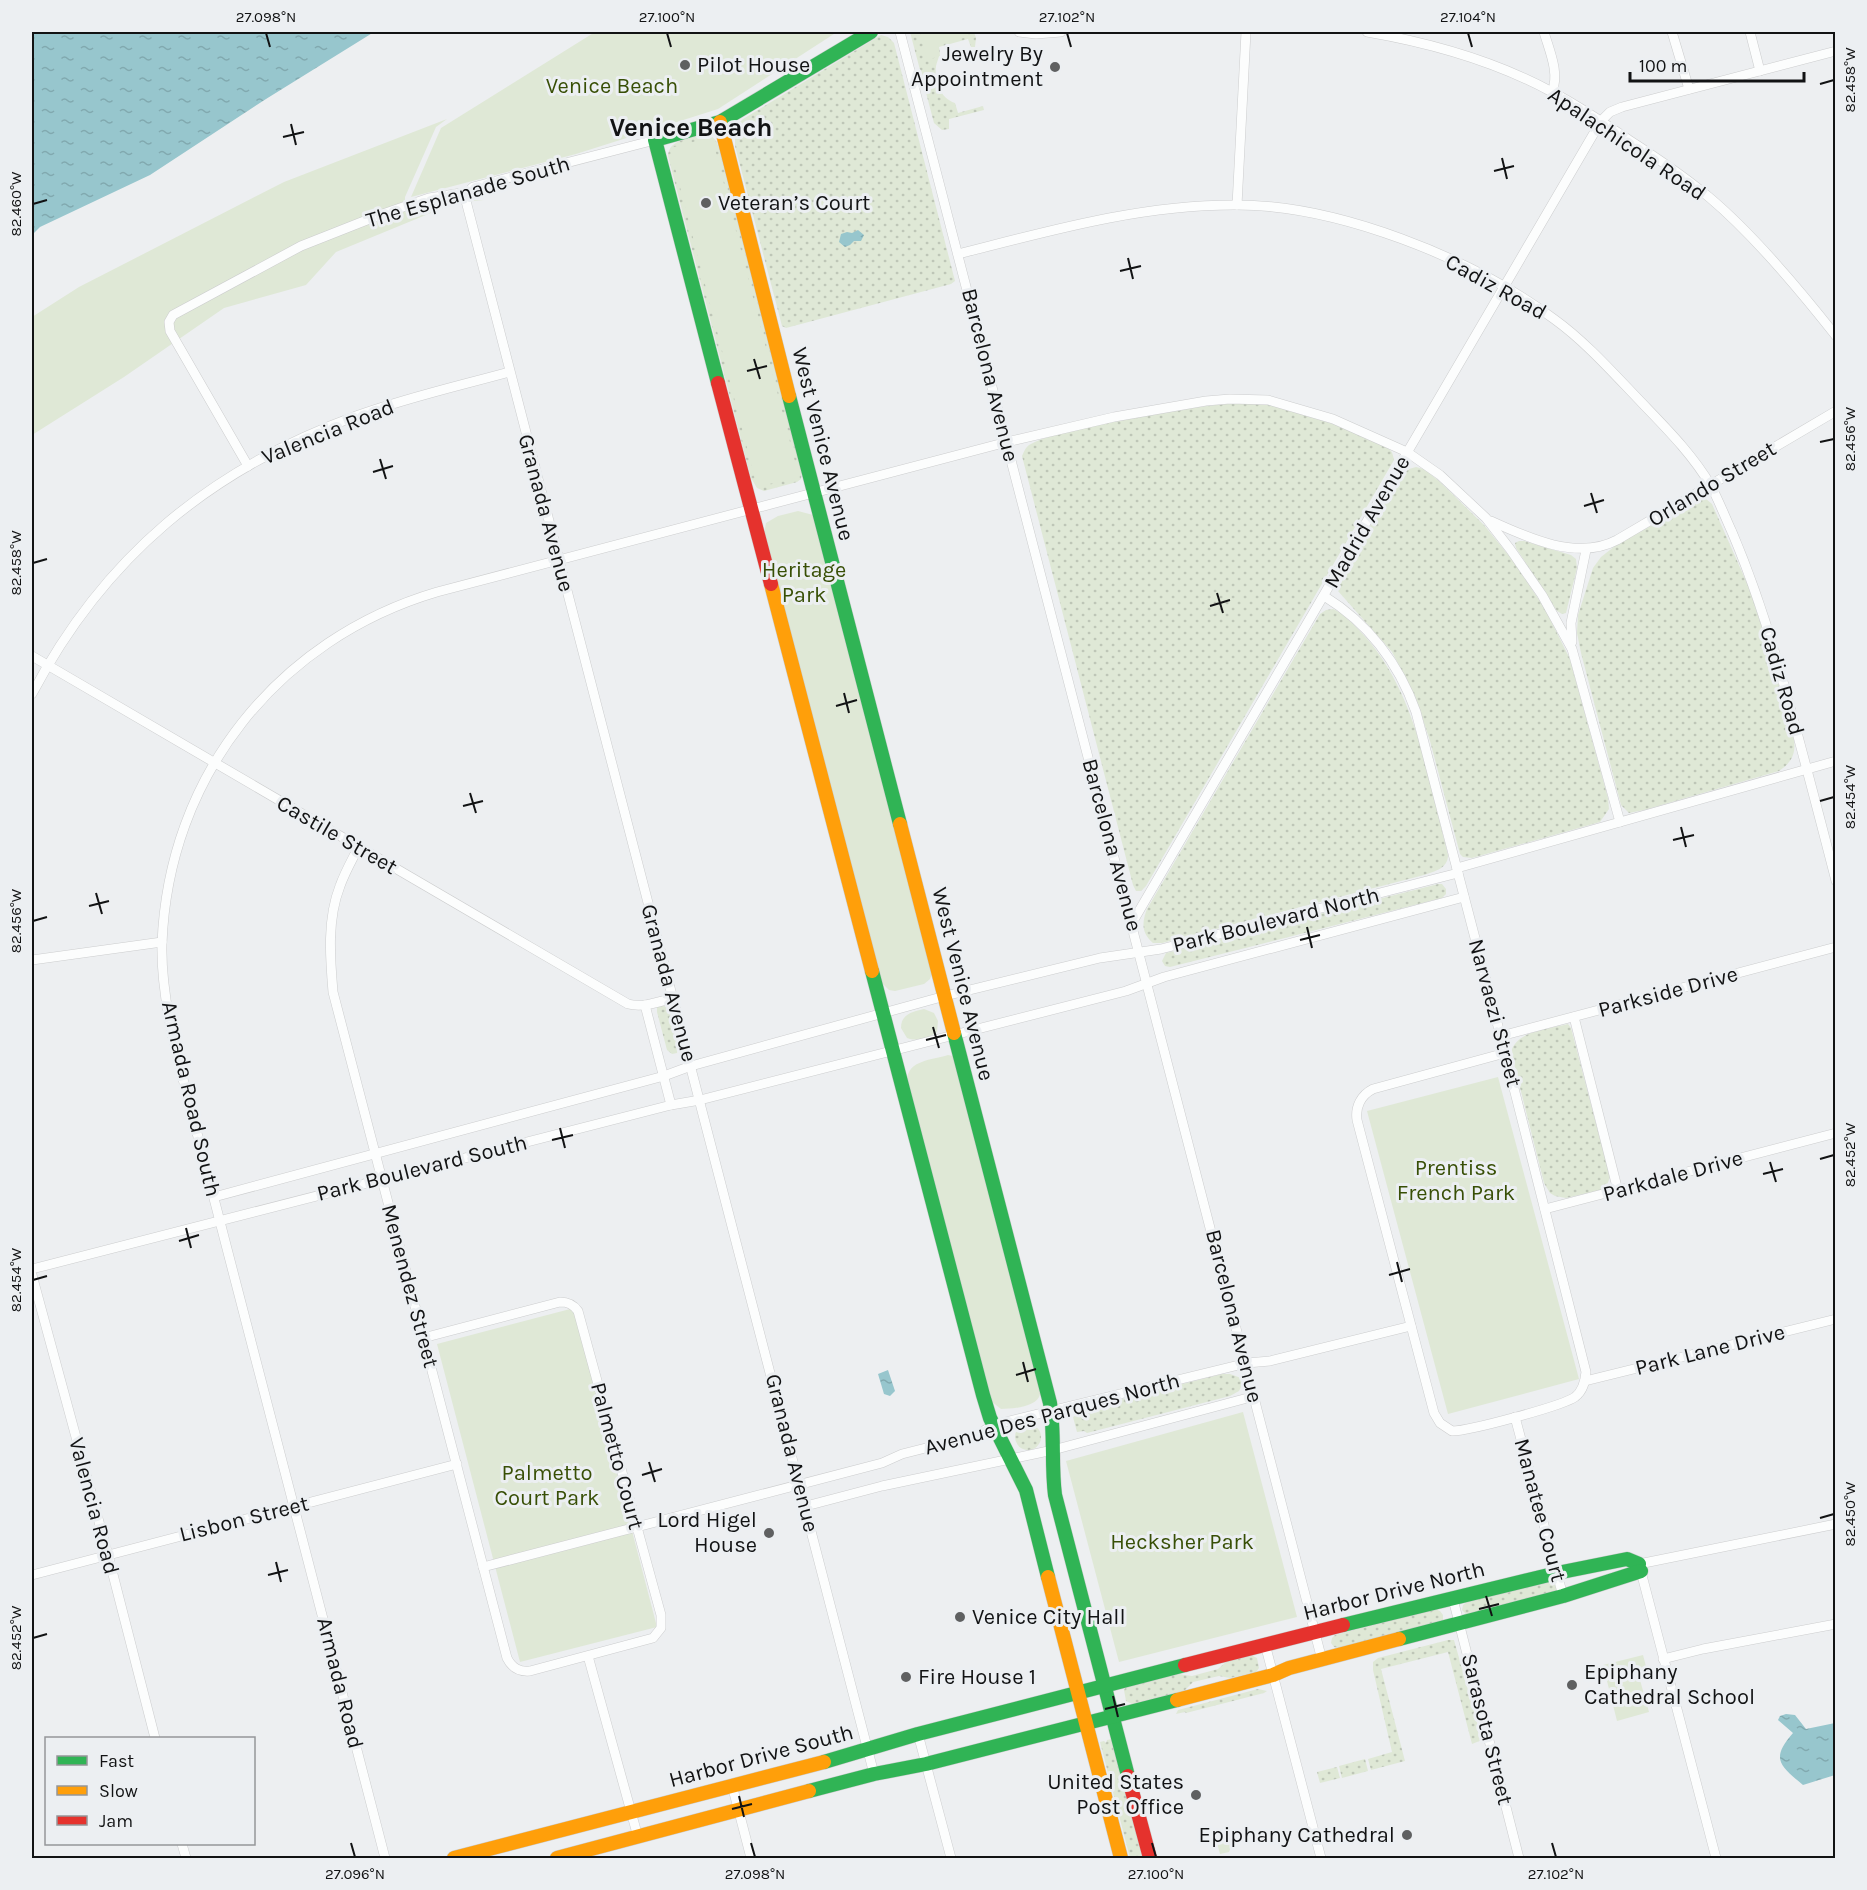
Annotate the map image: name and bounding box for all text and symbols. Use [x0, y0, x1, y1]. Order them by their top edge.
text: 27.098°N [236, 8, 296, 26]
text: 27.100°N [639, 8, 695, 26]
text: 27.102°N [1039, 8, 1095, 26]
text: 27.104°N [1440, 8, 1496, 26]
place label: Jewelry By Appointment [911, 41, 1043, 92]
scale bar [1630, 45, 1804, 83]
text: 82.458°W [1841, 47, 1859, 113]
place label: Pilot House [697, 52, 810, 78]
text: 100 m [1639, 55, 1687, 77]
marker: Pilot House [678, 58, 692, 72]
marker: Jewelry By Appointment [1048, 60, 1062, 74]
park label: Venice Beach [546, 73, 678, 99]
street label: Apalachicola Road [1543, 82, 1711, 206]
district label: Venice Beach [609, 112, 773, 143]
street label: The Esplanade South [363, 150, 573, 234]
text: 82.460°W [7, 171, 25, 236]
place label: Veteran’s Court [718, 190, 870, 216]
marker: Veteran’s Court [699, 196, 713, 210]
street label: Cadiz Road [1441, 249, 1551, 325]
street label: Barcelona Avenue [956, 286, 1024, 464]
street label: West Venice Avenue [786, 345, 860, 543]
street label: Valencia Road [258, 394, 398, 470]
text: 82.456°W [1841, 406, 1859, 471]
street label: Granada Avenue [512, 431, 580, 595]
street label: Orlando Street [1643, 436, 1781, 532]
street label: Madrid Avenue [1319, 451, 1415, 593]
text: 82.458°W [7, 530, 25, 596]
park label: Heritage Park [762, 557, 846, 608]
street label: Cadiz Road [1754, 624, 1810, 738]
street label: Barcelona Avenue [1076, 756, 1148, 934]
text: 82.454°W [1841, 764, 1859, 829]
street label: Castile Street [272, 790, 402, 880]
street label: Park Boulevard North [1170, 882, 1382, 958]
street label: West Venice Avenue [926, 885, 1000, 1083]
text: 82.456°W [7, 888, 25, 953]
street label: Granada Avenue [635, 901, 703, 1065]
street label: Narvaezi Street [1463, 936, 1527, 1090]
street label: Parkside Drive [1595, 961, 1741, 1023]
street label: Armada Road South [156, 999, 226, 1199]
text: 82.452°W [1841, 1122, 1859, 1187]
street label: Park Boulevard South [314, 1129, 530, 1207]
street label: Parkdale Drive [1600, 1145, 1746, 1207]
park label: Prentiss French Park [1397, 1155, 1515, 1206]
street label: Menendez Street [376, 1201, 444, 1371]
street label: Barcelona Avenue [1200, 1227, 1268, 1405]
text: 82.454°W [7, 1247, 25, 1312]
street label: Park Lane Drive [1632, 1319, 1788, 1381]
street label: Avenue Des Parques North [921, 1367, 1183, 1461]
street label: Granada Avenue [760, 1371, 824, 1535]
street label: Palmetto Court [585, 1380, 649, 1532]
street label: Valencia Road [63, 1435, 125, 1577]
street label: Manatee Court [1508, 1436, 1572, 1584]
park label: Palmetto Court Park [495, 1460, 599, 1511]
text: 82.450°W [1841, 1481, 1859, 1546]
street label: Lisbon Street [177, 1490, 311, 1548]
place label: Lord Higel House [657, 1507, 757, 1558]
marker: Lord Higel House [762, 1526, 776, 1540]
park label: Hecksher Park [1110, 1529, 1254, 1555]
street label: Harbor Drive North [1301, 1556, 1487, 1626]
place label: Venice City Hall [972, 1604, 1126, 1630]
text: 82.452°W [7, 1605, 25, 1670]
marker: Venice City Hall [953, 1610, 967, 1624]
street label: Armada Road [311, 1615, 369, 1751]
street label: Sarasota Street [1456, 1651, 1518, 1807]
place label: Epiphany Cathedral School [1584, 1659, 1755, 1710]
place label: Fire House 1 [918, 1664, 1036, 1690]
marker: Fire House 1 [899, 1670, 913, 1684]
marker: Epiphany Cathedral School [1565, 1678, 1579, 1692]
street label: Harbor Drive South [666, 1719, 856, 1793]
legend [45, 1737, 255, 1845]
text: Fast [99, 1750, 134, 1772]
place label: United States Post Office [1047, 1769, 1184, 1820]
text: Slow [99, 1780, 138, 1802]
marker: United States Post Office [1189, 1788, 1203, 1802]
text: Jam [99, 1810, 133, 1832]
place label: Epiphany Cathedral [1199, 1822, 1395, 1848]
marker: Epiphany Cathedral [1400, 1828, 1414, 1842]
text: 27.096°N [325, 1865, 385, 1883]
text: 27.098°N [725, 1865, 785, 1883]
text: 27.100°N [1128, 1865, 1184, 1883]
text: 27.102°N [1528, 1865, 1584, 1883]

